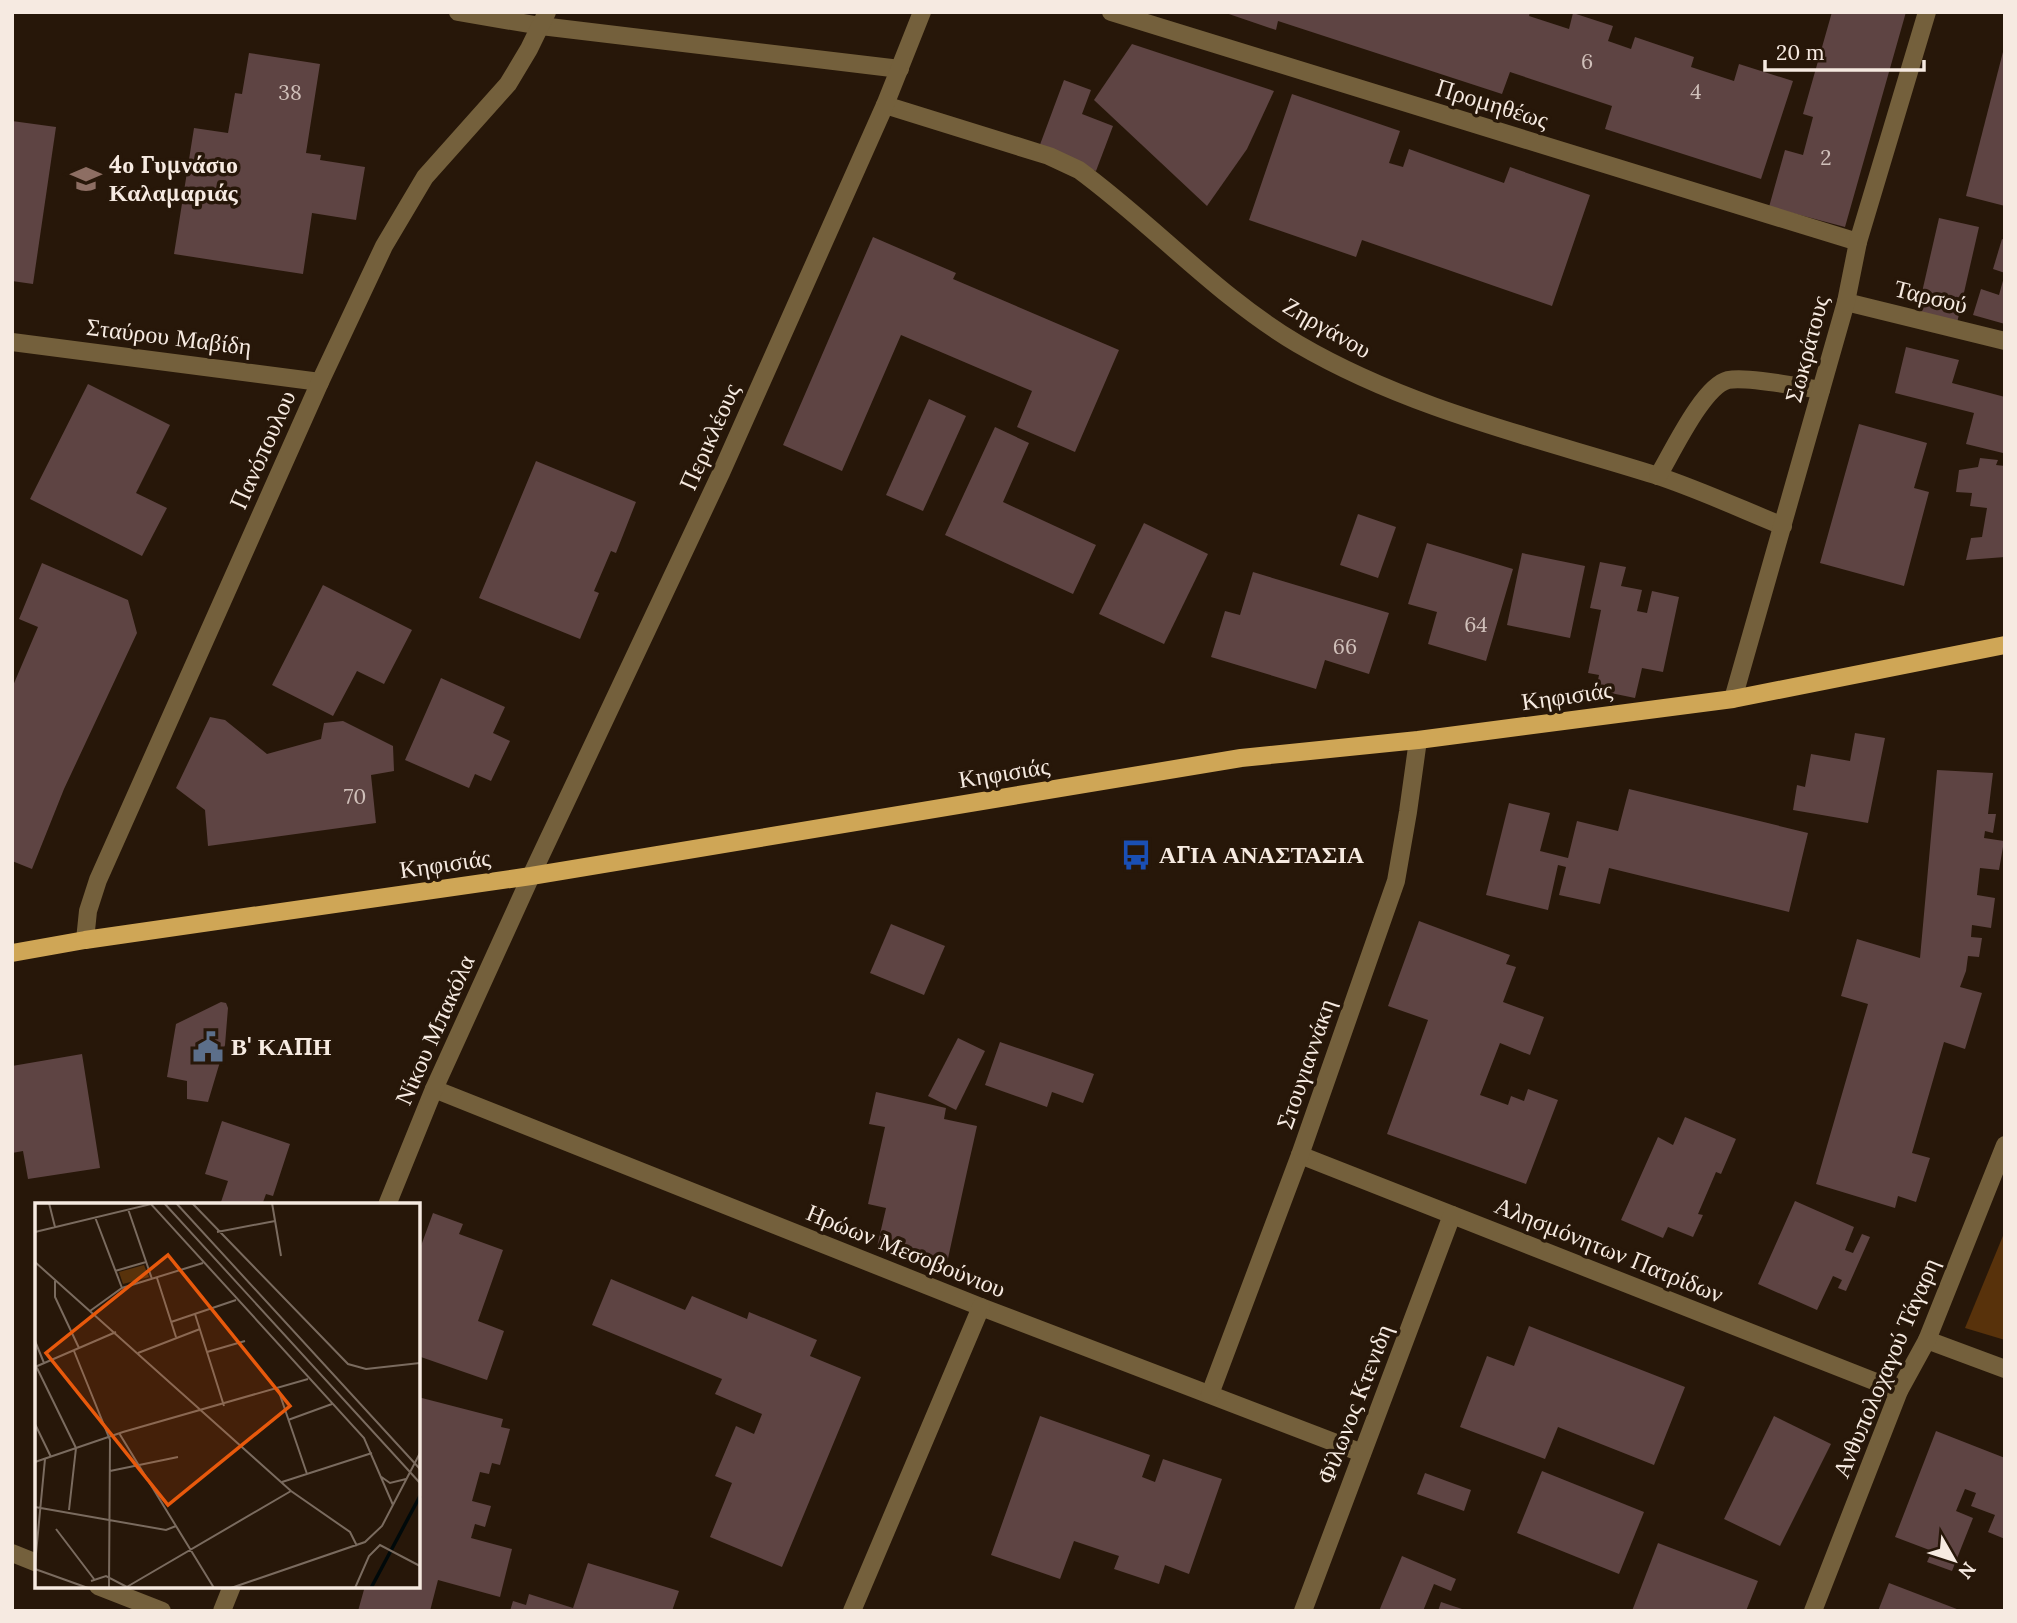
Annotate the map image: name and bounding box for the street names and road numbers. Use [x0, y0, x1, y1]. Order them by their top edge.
street label: Προμηθέως [1432, 72, 1553, 136]
street label: Ταρσού [1891, 272, 1971, 321]
street label: Ζηργάνου [1277, 290, 1377, 365]
street label: Σωκράτους [1777, 292, 1836, 406]
street label: Σταύρου Μαβίδη [85, 311, 253, 362]
street label: Περικλέους [672, 378, 747, 495]
street label: Πανόπουλου [223, 385, 303, 514]
street label: Κηφισιάς [1519, 674, 1615, 717]
street label: Κηφισιάς [956, 750, 1052, 795]
street label: Κηφισιάς [397, 842, 493, 885]
street label: Νίκου Μπακόλα [388, 950, 482, 1110]
street label: Στουγιαννάκη [1269, 995, 1342, 1133]
street label: Αλησμόνητων Πατρίδων [1490, 1189, 1728, 1310]
street label: Ηρώων Μεσοβούνιου [802, 1197, 1010, 1305]
street label: Ανθυπολοχαγού Τάγαρη [1825, 1253, 1946, 1483]
street label: Φίλωνος Κτενιδη [1310, 1320, 1399, 1488]

